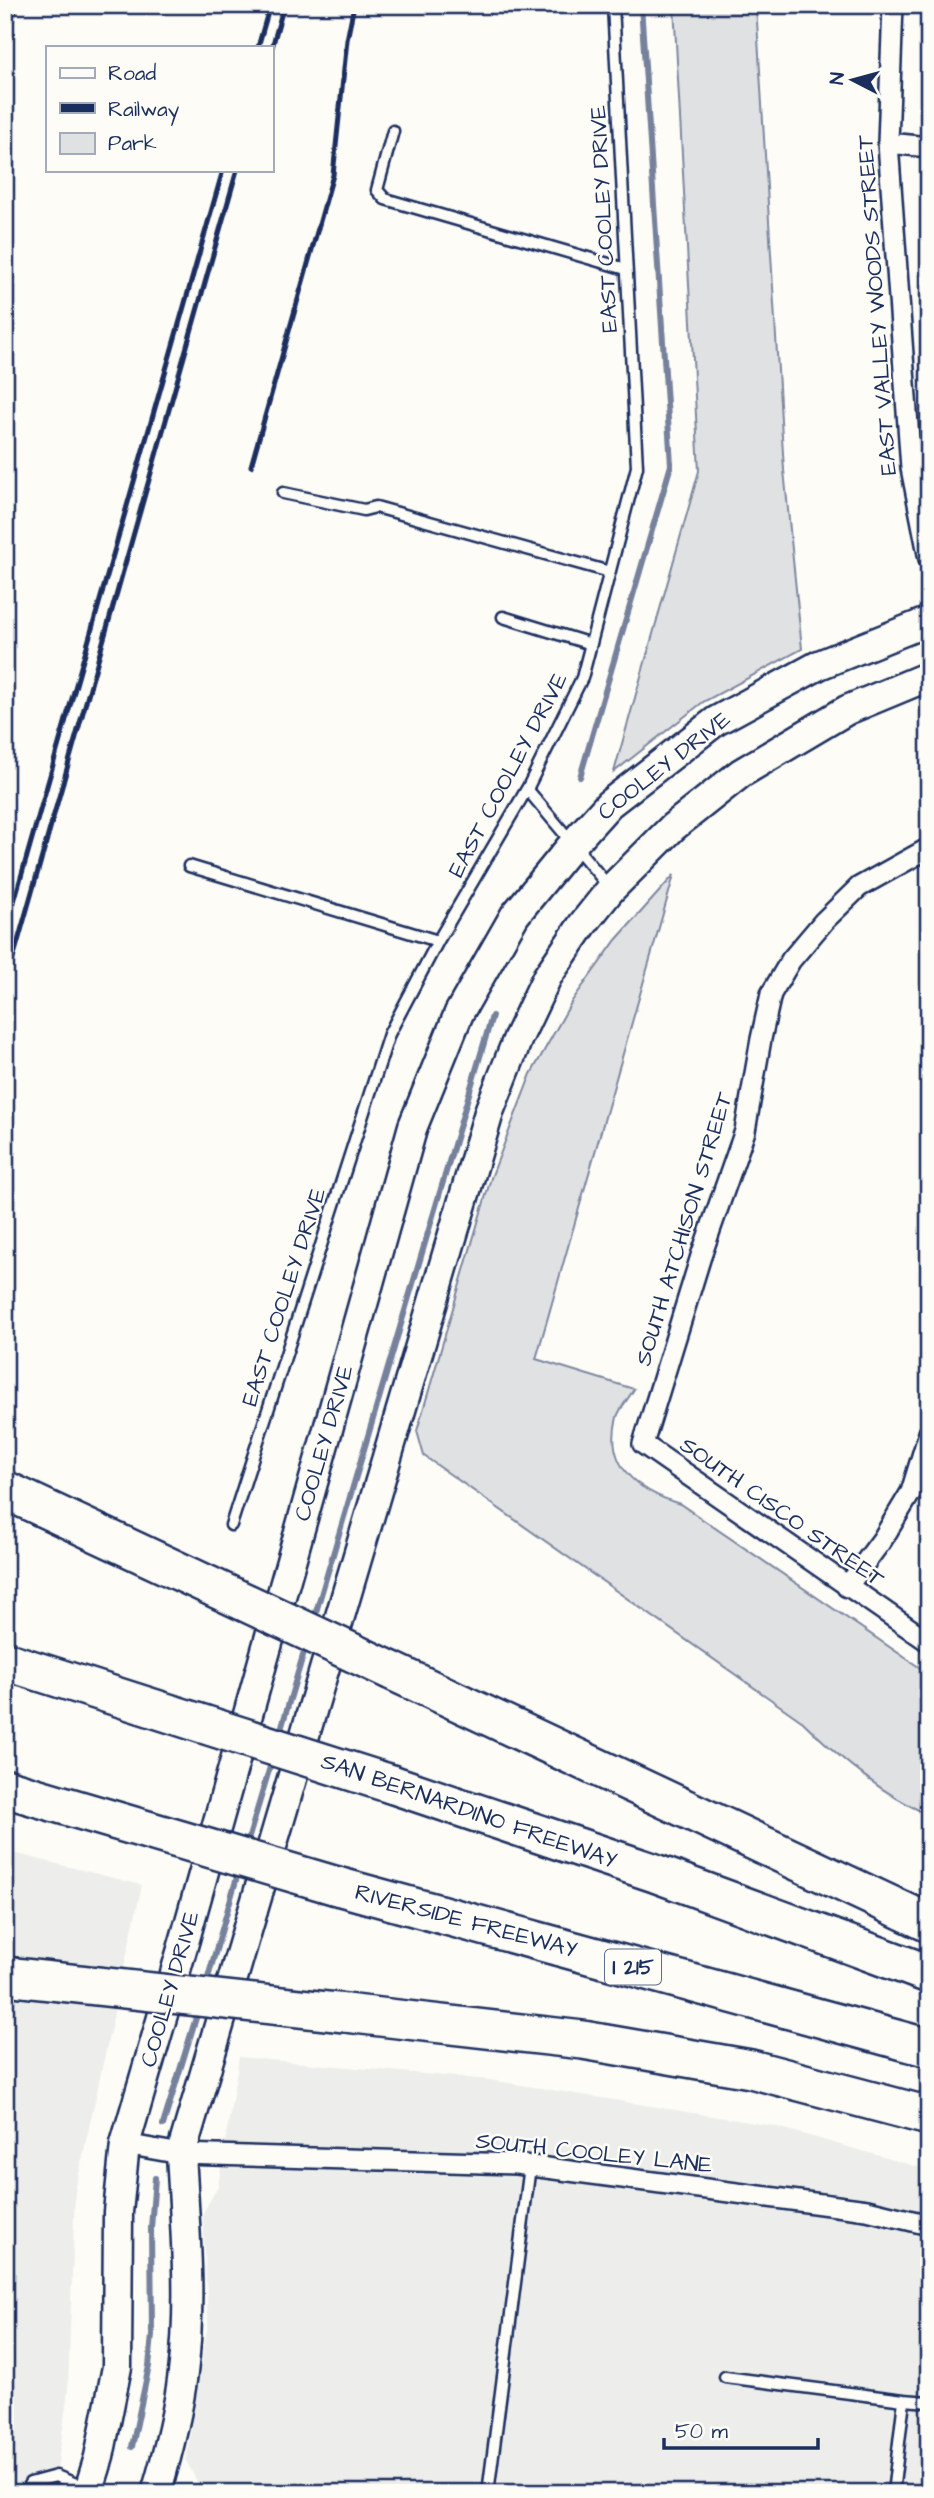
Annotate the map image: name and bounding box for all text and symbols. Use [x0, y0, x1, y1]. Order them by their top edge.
legend [46, 46, 273, 172]
north arrow [818, 46, 888, 116]
text: Road [108, 59, 156, 88]
text: N [824, 71, 852, 86]
text: Railway [108, 95, 180, 126]
street label: EAST COOLEY DRIVE [582, 104, 626, 333]
text: Park [108, 129, 157, 158]
street label: EAST VALLEY WOODS STREET [849, 133, 905, 476]
street label: EAST COOLEY DRIVE [440, 667, 576, 883]
street label: COOLEY DRIVE [591, 704, 738, 828]
street label: SOUTH ATCHISON STREET [627, 1088, 741, 1370]
street label: EAST COOLEY DRIVE [234, 1183, 335, 1410]
street label: COOLEY DRIVE [286, 1361, 362, 1525]
street label: SOUTH CISCO STREET [673, 1429, 891, 1595]
street label: SAN BERNARDINO FREEWAY [317, 1745, 621, 1877]
street label: RIVERSIDE FREEWAY [352, 1876, 580, 1966]
street label: COOLEY DRIVE [132, 1907, 208, 2071]
road number: I 215 [605, 1950, 661, 1984]
street label: SOUTH COOLEY LANE [474, 2125, 714, 2181]
scale bar [664, 2407, 818, 2451]
text: 50 m [675, 2417, 729, 2446]

